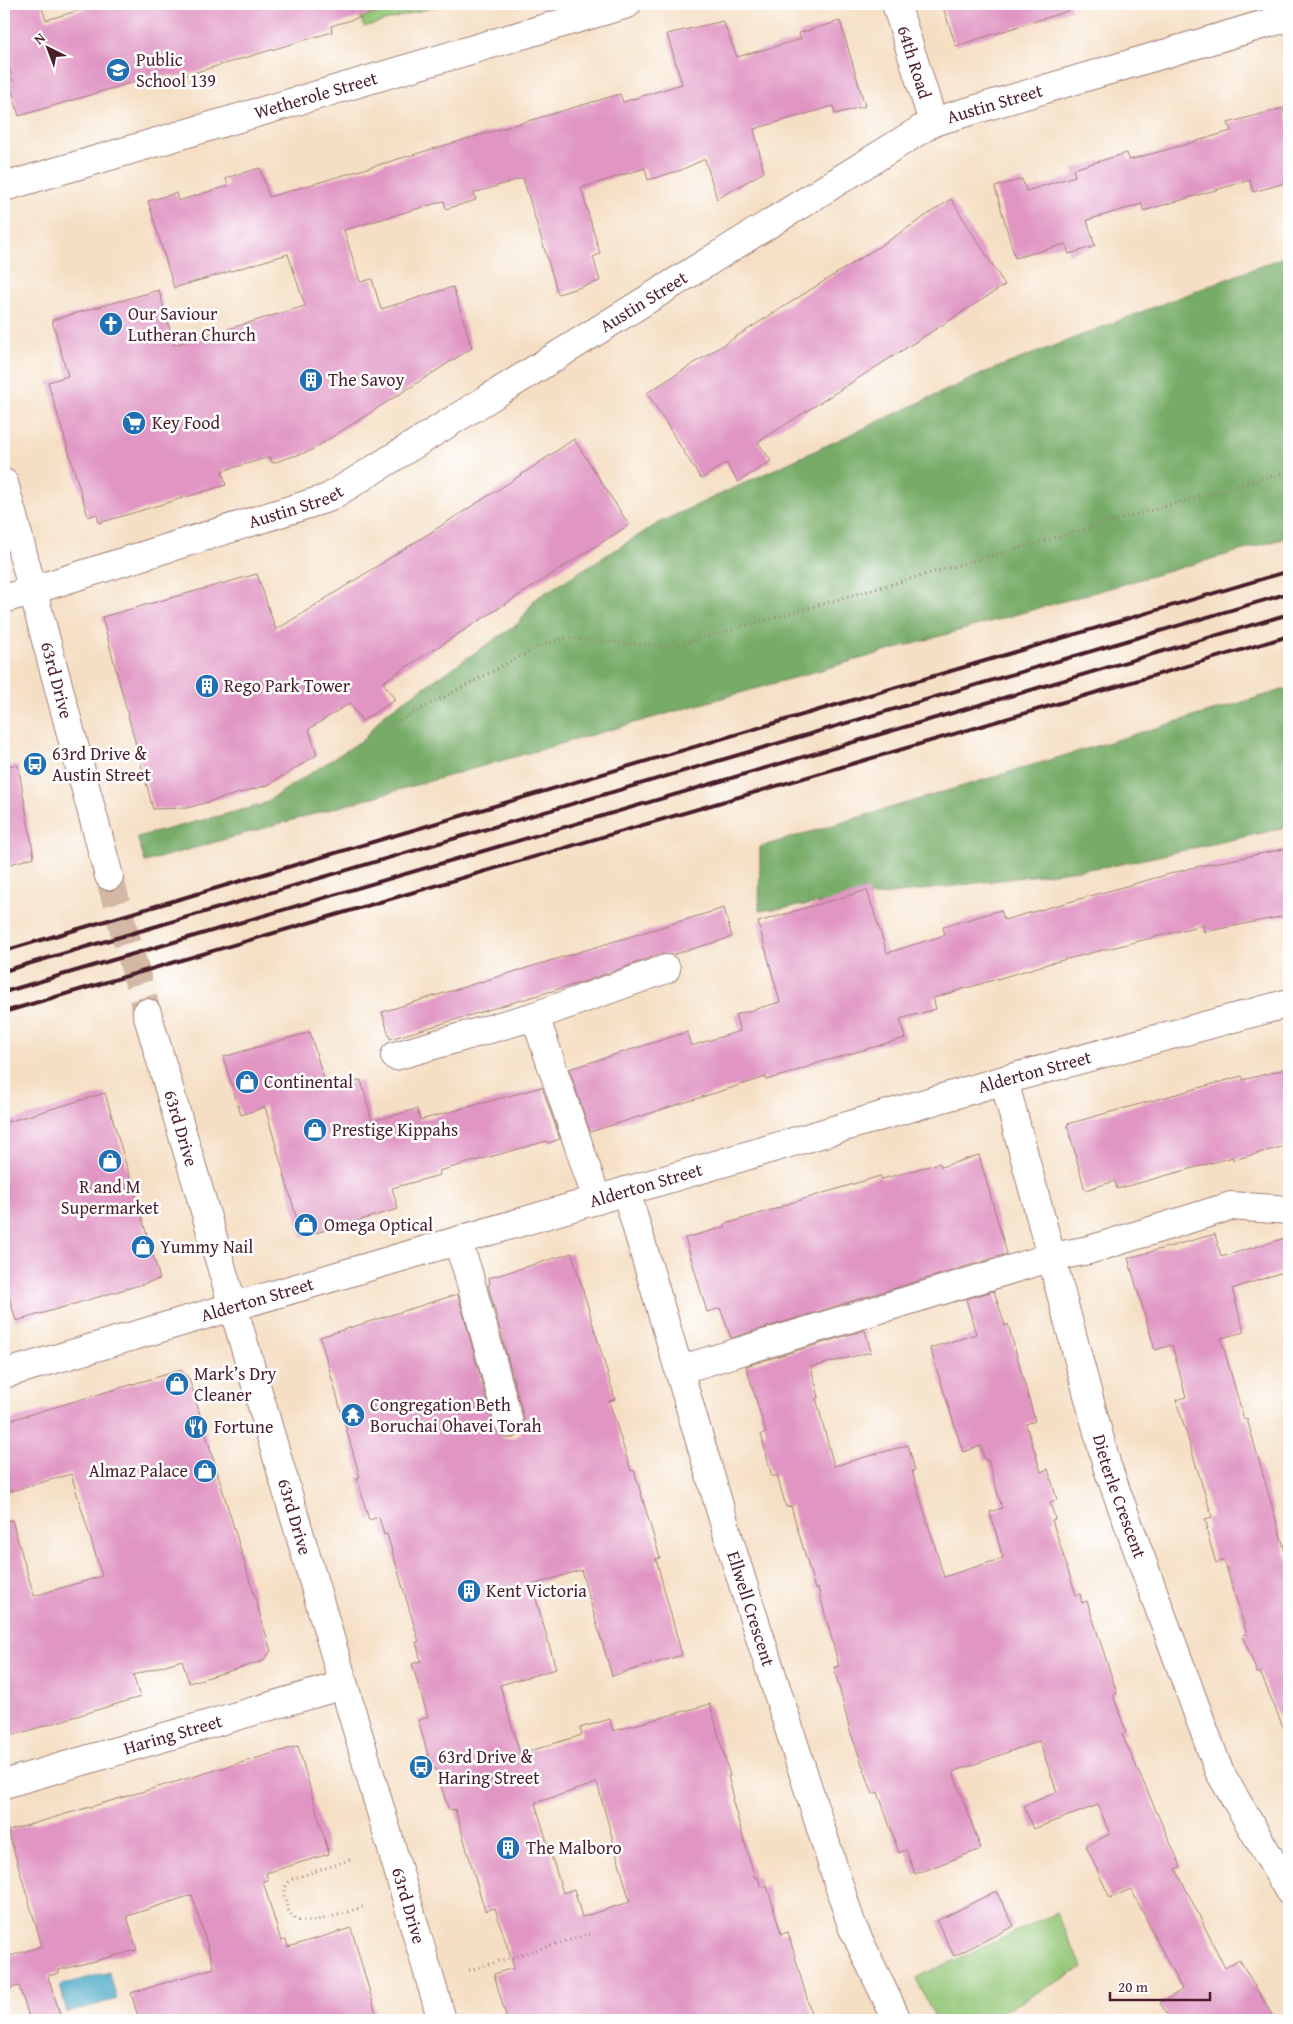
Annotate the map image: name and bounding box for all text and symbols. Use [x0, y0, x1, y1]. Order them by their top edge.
north arrow [22, 22, 72, 72]
street label: 64th Road [891, 22, 939, 102]
text: N [29, 27, 50, 49]
place label: Public School 139 [136, 46, 216, 94]
school or university icon: Public School 139 [105, 57, 131, 83]
street label: Wetherole Street [251, 64, 381, 126]
street label: Austin Street [943, 76, 1046, 130]
street label: Austin Street [594, 264, 693, 339]
place label: Our Saviour Lutheran Church [128, 300, 256, 348]
church icon: Our Saviour Lutheran Church [98, 311, 124, 337]
place label: The Savoy [328, 366, 404, 393]
building icon: The Savoy [298, 367, 324, 393]
place label: Key Food [152, 409, 220, 436]
supermarket icon: Key Food [121, 410, 147, 436]
street label: Austin Street [245, 477, 349, 535]
street label: 63rd Drive [34, 639, 80, 721]
place label: Rego Park Tower [224, 672, 351, 699]
building icon: Rego Park Tower [194, 673, 220, 699]
place label: 63rd Drive & Austin Street [52, 740, 151, 788]
bus stop icon: 63rd Drive & Austin Street [22, 751, 48, 777]
street label: Alderton Street [974, 1043, 1095, 1100]
place label: Continental [264, 1068, 353, 1095]
shop icon: Continental [234, 1069, 260, 1095]
street label: 63rd Drive [157, 1087, 205, 1170]
place label: Prestige Kippahs [332, 1116, 458, 1143]
shop icon: Prestige Kippahs [302, 1117, 328, 1143]
shop icon: R and M Supermarket [97, 1148, 123, 1174]
street label: Alderton Street [586, 1155, 706, 1214]
place label: R and M Supermarket [61, 1173, 160, 1221]
place label: Omega Optical [324, 1211, 433, 1238]
shop icon: Omega Optical [293, 1212, 319, 1238]
place label: Yummy Nail [160, 1233, 253, 1260]
shop icon: Yummy Nail [130, 1234, 156, 1260]
street label: Alderton Street [197, 1269, 318, 1328]
place label: Mark’s Dry Cleaner [194, 1360, 277, 1408]
shop icon: Mark’s Dry Cleaner [164, 1371, 190, 1397]
place label: Congregation Beth Boruchai Ohavei Torah [370, 1391, 542, 1439]
temple icon: Congregation Beth Boruchai Ohavei Torah [340, 1402, 366, 1428]
place label: Fortune [214, 1413, 273, 1440]
restaurant icon: Fortune [183, 1414, 209, 1440]
street label: Dieterle Crescent [1086, 1431, 1154, 1562]
place label: Almaz Palace [89, 1457, 188, 1484]
shop icon: Almaz Palace [192, 1458, 218, 1484]
street label: 63rd Drive [271, 1475, 319, 1558]
street label: Ellwell Crescent [720, 1547, 783, 1670]
place label: Kent Victoria [486, 1577, 587, 1604]
building icon: Kent Victoria [456, 1578, 482, 1604]
street label: Haring Street [120, 1707, 226, 1761]
place label: 63rd Drive & Haring Street [438, 1743, 540, 1791]
bus stop icon: 63rd Drive & Haring Street [408, 1754, 434, 1780]
place label: The Malboro [526, 1834, 622, 1861]
building icon: The Malboro [495, 1835, 521, 1861]
street label: 63rd Drive [385, 1864, 433, 1947]
scale bar [1110, 1969, 1210, 2001]
text: 20 m [1118, 1976, 1149, 1997]

